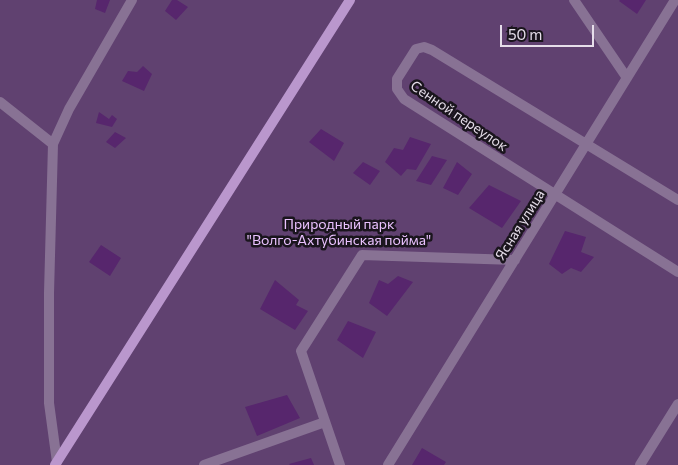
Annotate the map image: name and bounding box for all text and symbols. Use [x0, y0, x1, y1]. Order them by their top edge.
scale bar [503, 15, 597, 47]
text: 50 m [508, 25, 542, 43]
street label: Сенной переулок [407, 77, 511, 155]
street label: Ясная улица [492, 187, 548, 263]
park label: Природный парк "Волго-Ахтубинская пойма" [247, 216, 431, 248]

